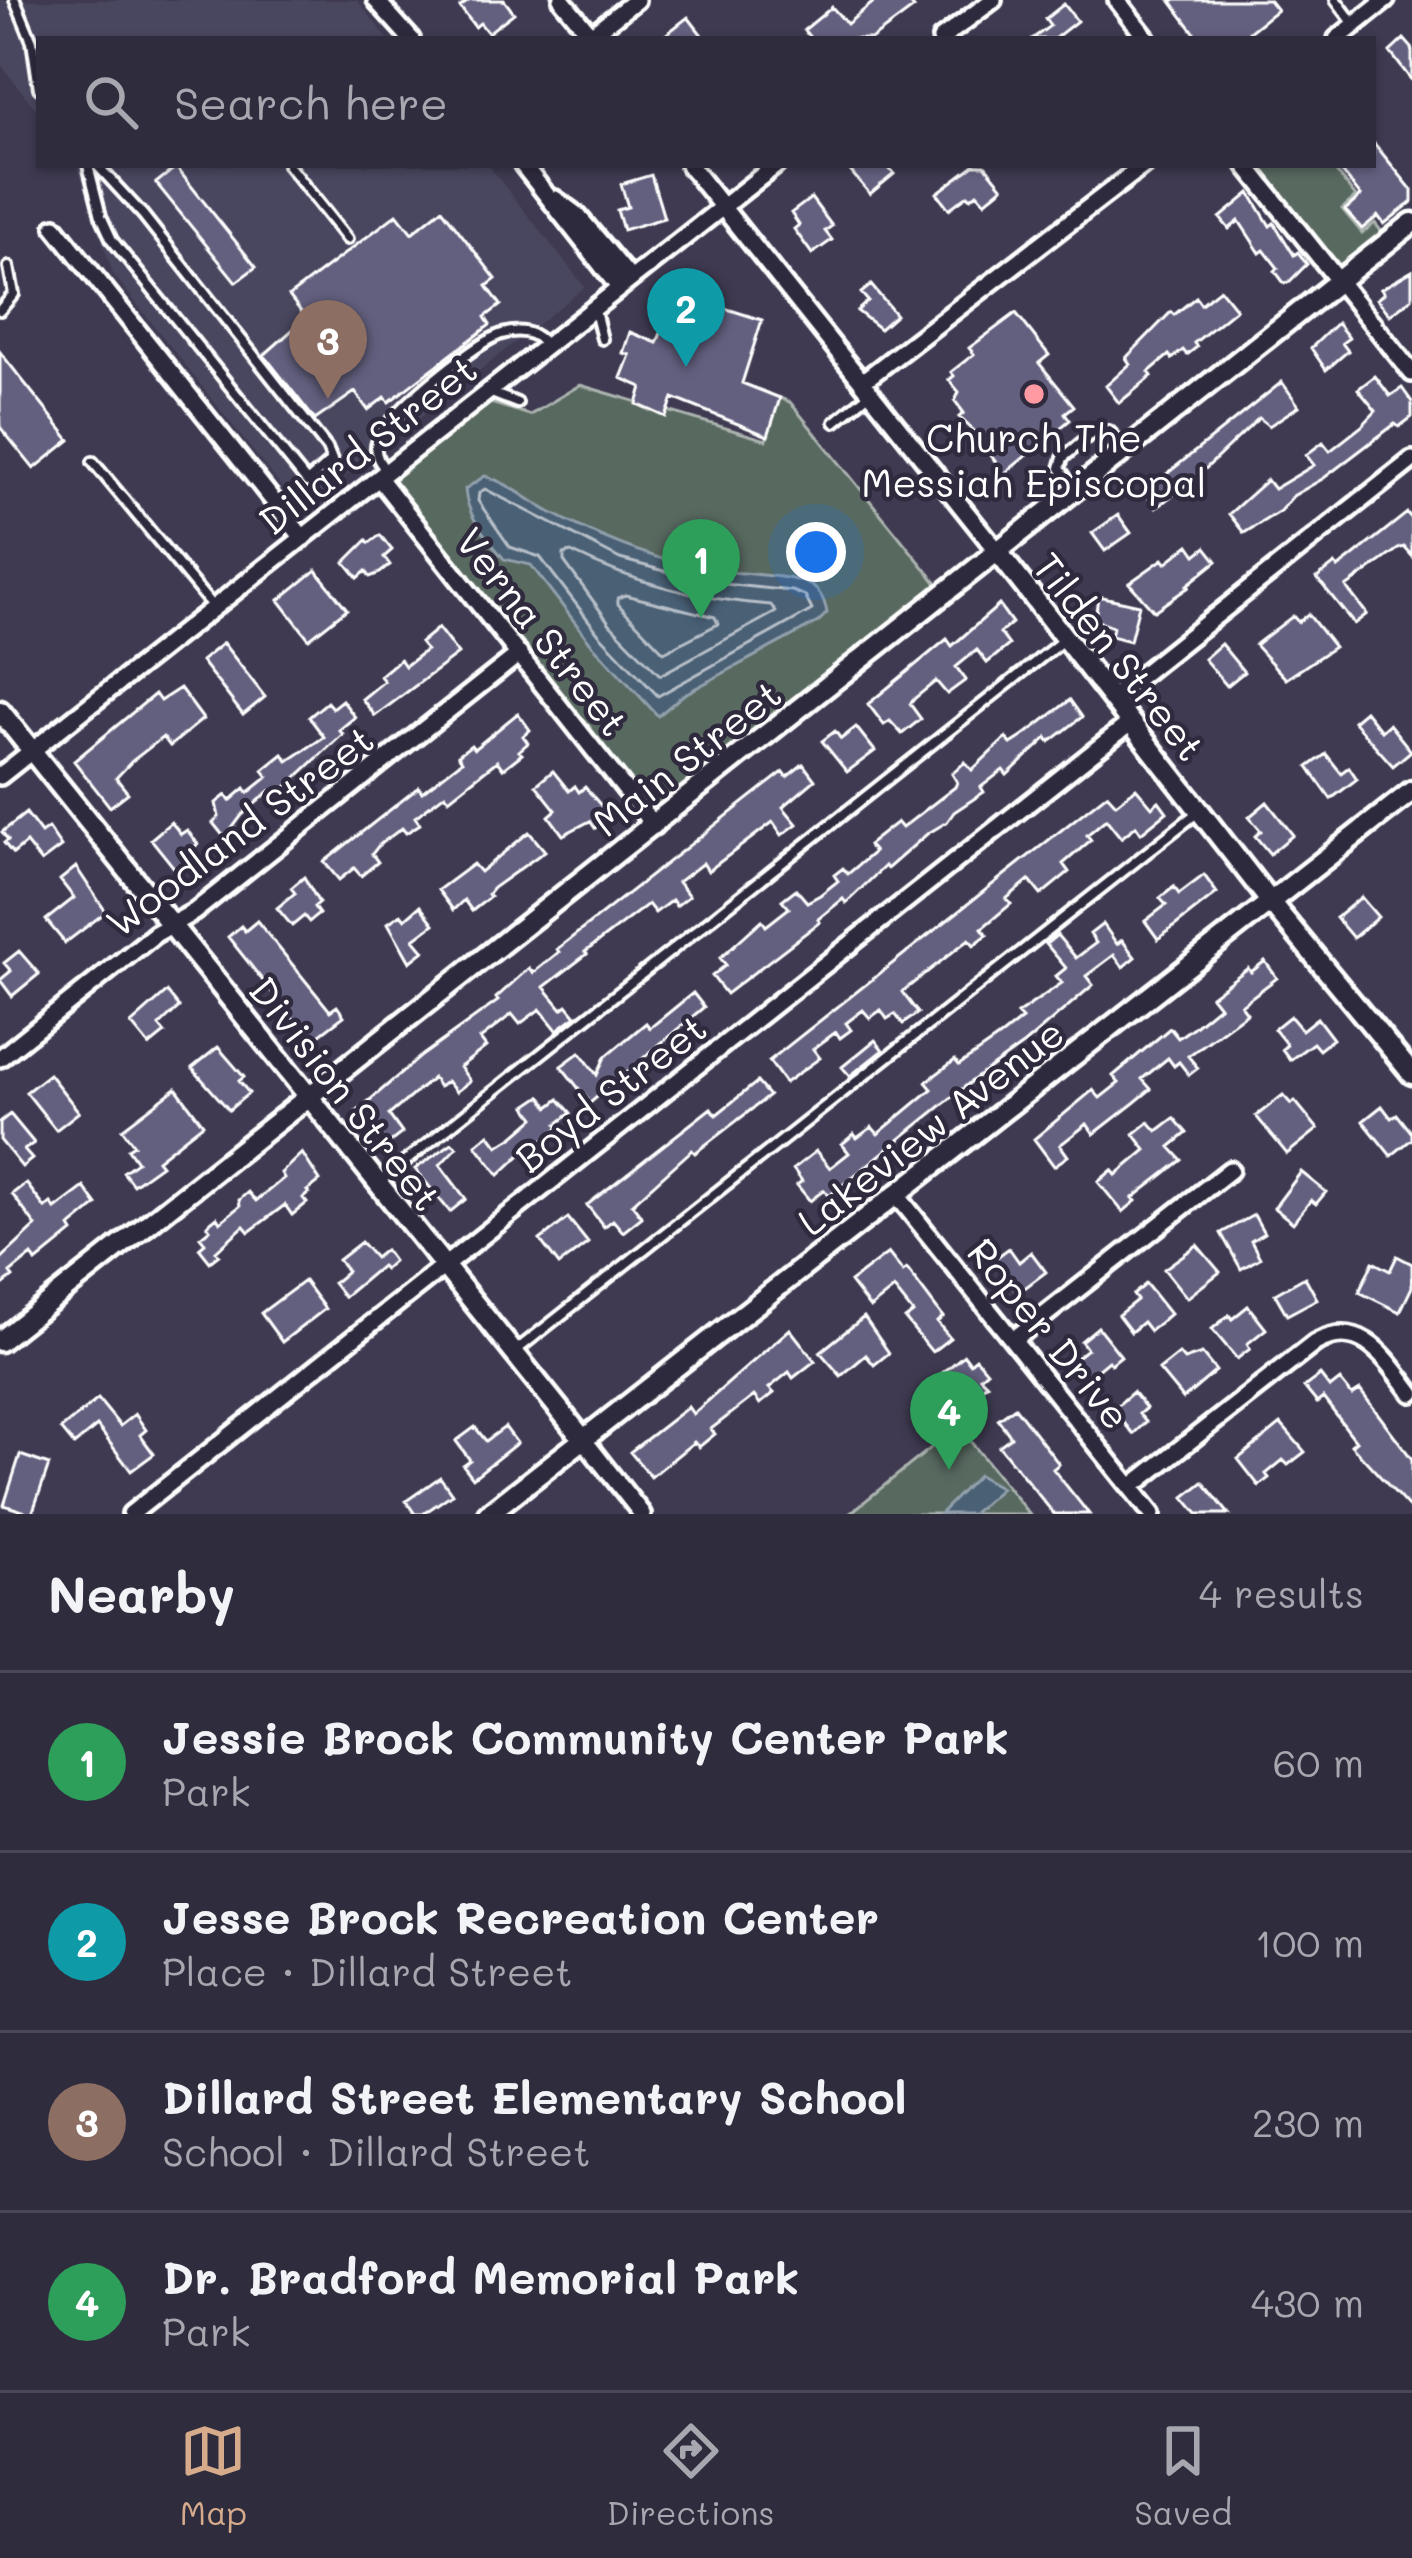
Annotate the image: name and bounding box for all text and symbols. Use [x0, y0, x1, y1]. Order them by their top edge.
search box [36, 36, 1376, 168]
icon: search [78, 69, 144, 135]
text: Search here [174, 73, 448, 131]
pin: 2 [647, 268, 725, 367]
pin: 3 [289, 300, 367, 399]
street label: Dillard Street [247, 343, 487, 545]
marker: Church The Messiah Episcopal [1021, 381, 1047, 407]
place label: Church The Messiah Episcopal [861, 411, 1207, 507]
street label: Verna Street [446, 516, 640, 746]
pin: 1 [662, 519, 740, 618]
your location [786, 522, 846, 582]
street label: Tilden Street [1023, 542, 1217, 770]
street label: Main Street [581, 667, 791, 847]
street label: Woodland Street [95, 713, 383, 947]
street label: Division Street [239, 966, 453, 1220]
street label: Boyd Street [504, 1001, 716, 1183]
street label: Lakeview Avenue [787, 1006, 1073, 1246]
street label: Roper Drive [957, 1227, 1143, 1439]
pin: 4 [910, 1371, 988, 1470]
text: Nearby [48, 1559, 235, 1626]
text: 4 results [1199, 1567, 1364, 1618]
text: Jessie Brock Community Center Park [162, 1707, 1009, 1765]
text: 1 [78, 1736, 96, 1787]
text: 60 m [1273, 1736, 1364, 1787]
text: Park [162, 1765, 250, 1816]
text: Jesse Brock Recreation Center [162, 1887, 879, 1945]
text: 2 [76, 1916, 98, 1967]
text: 100 m [1255, 1916, 1364, 1967]
text: Place · Dillard Street [162, 1945, 572, 1996]
text: Dillard Street Elementary School [162, 2067, 907, 2125]
text: 3 [75, 2096, 99, 2147]
text: 230 m [1252, 2096, 1364, 2147]
text: School · Dillard Street [162, 2125, 590, 2176]
text: Dr. Bradford Memorial Park [162, 2247, 799, 2305]
text: 4 [75, 2276, 99, 2327]
text: 430 m [1251, 2276, 1364, 2327]
text: Park [162, 2305, 250, 2356]
tab: Map [180, 2418, 247, 2533]
tab: Directions [607, 2418, 774, 2533]
tab: Saved [1134, 2418, 1232, 2533]

